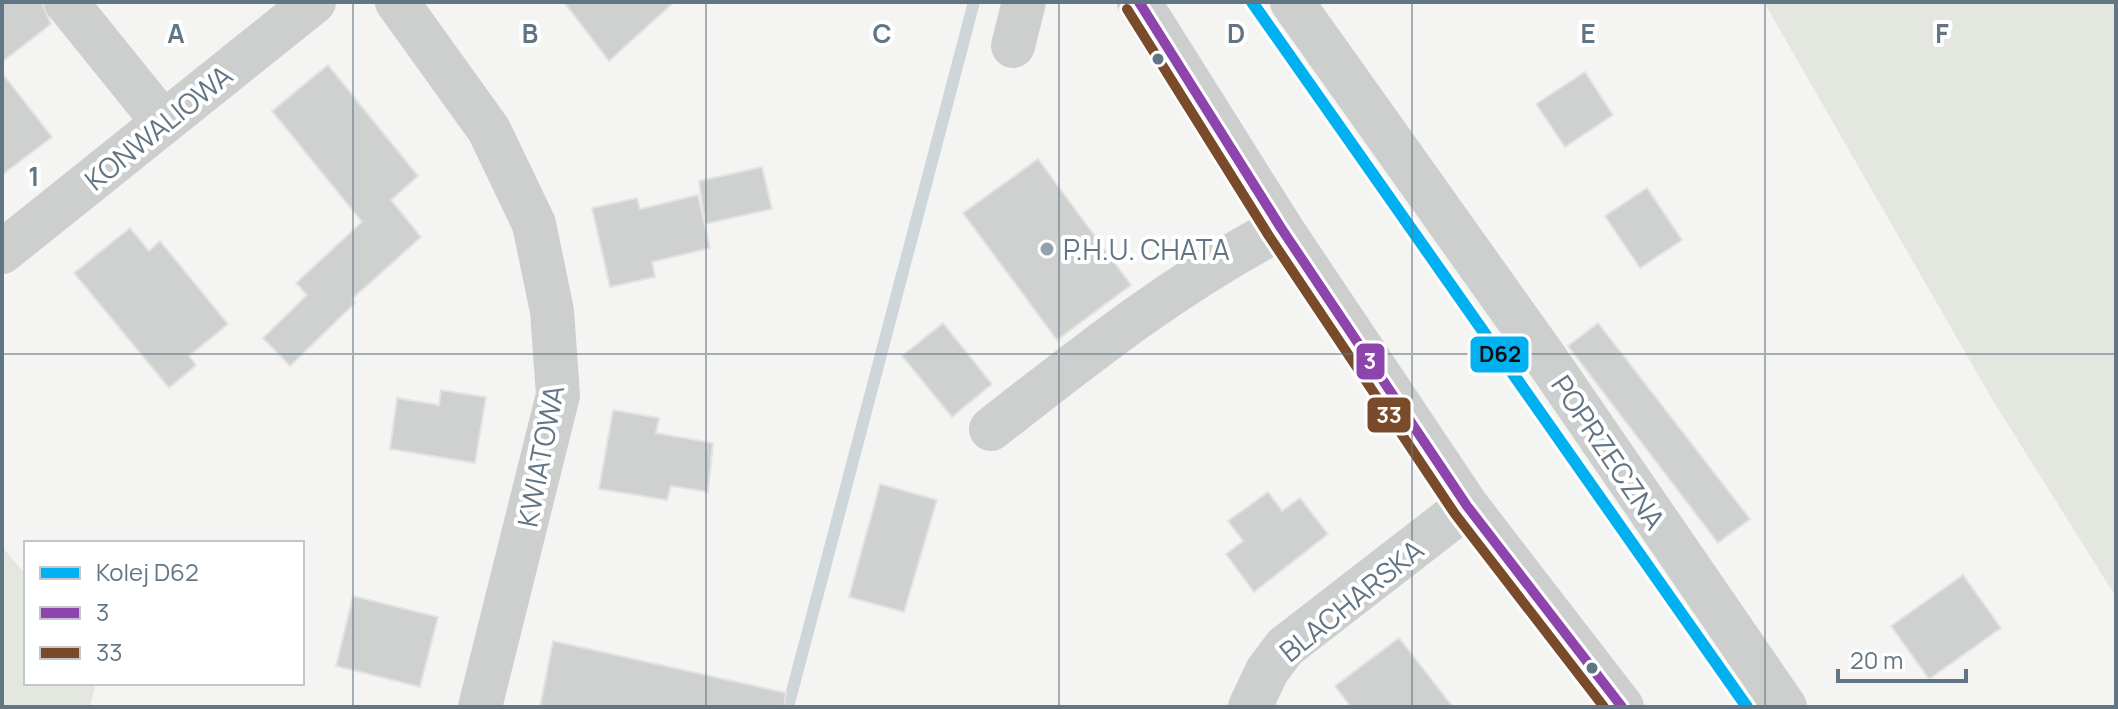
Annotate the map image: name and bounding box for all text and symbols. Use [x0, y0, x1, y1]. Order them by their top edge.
text: A [167, 15, 185, 51]
text: B [522, 15, 538, 51]
text: C [872, 15, 892, 51]
text: D [1227, 15, 1245, 51]
text: E [1580, 15, 1596, 51]
text: F [1935, 15, 1949, 51]
unlabelled marker [1150, 51, 1166, 67]
street label: KONWALIOWA [76, 56, 240, 198]
text: 1 [28, 158, 40, 194]
place label: P.H.U. CHATA [1063, 230, 1230, 268]
marker: P.H.U. CHATA [1038, 240, 1056, 258]
line badge: D62 [1469, 335, 1530, 374]
text: D62 [1479, 339, 1521, 369]
line badge: 3 [1355, 342, 1386, 381]
text: 3 [1364, 346, 1376, 376]
street label: POPRZECZNA [1543, 367, 1675, 537]
street label: KWIATOWA [508, 382, 572, 530]
line badge: 33 [1366, 396, 1412, 434]
text: 33 [1376, 400, 1402, 430]
street label: BLACHARSKA [1271, 530, 1431, 670]
legend [24, 541, 304, 685]
text: Kolej D62 [96, 555, 199, 588]
text: 3 [96, 595, 109, 628]
scale bar [1838, 633, 1966, 683]
text: 33 [96, 635, 123, 668]
text: 20 m [1850, 643, 1903, 676]
unlabelled marker [1584, 660, 1600, 676]

